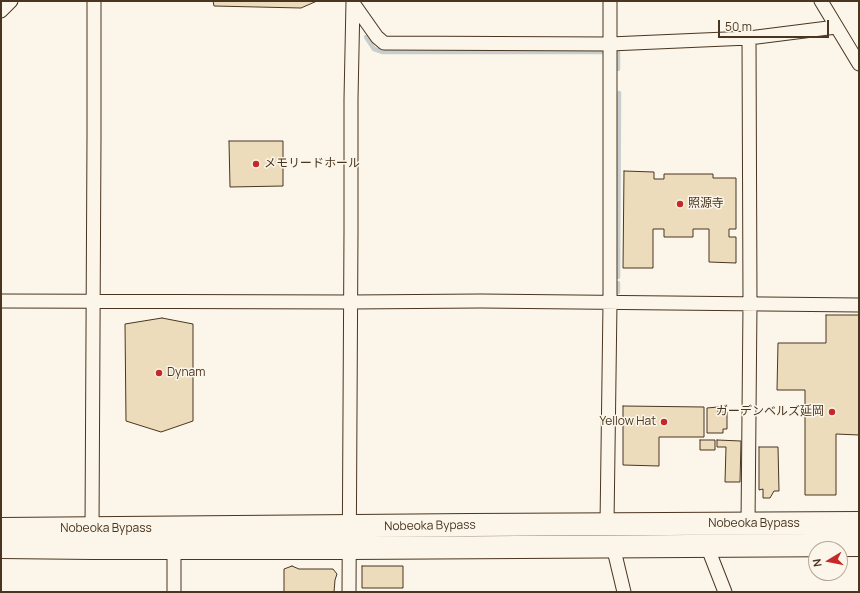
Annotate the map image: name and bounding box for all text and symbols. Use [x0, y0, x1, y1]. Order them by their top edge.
scale bar [720, 12, 831, 38]
text: 50 m [725, 18, 752, 35]
place label: メモリードホール [264, 157, 360, 171]
marker: メモリードホール [251, 159, 261, 169]
place label: 照源寺 [688, 197, 724, 211]
marker: 照源寺 [675, 199, 685, 209]
place label: Dynam [167, 366, 205, 380]
marker: Dynam [154, 368, 164, 378]
place label: ガーデンベルズ延岡 [716, 405, 824, 419]
marker: ガーデンベルズ延岡 [827, 407, 837, 417]
place label: Yellow Hat [600, 415, 656, 429]
marker: Yellow Hat [659, 417, 669, 427]
street label: Nobeoka Bypass [708, 517, 800, 531]
street label: Nobeoka Bypass [384, 518, 476, 534]
street label: Nobeoka Bypass [60, 522, 152, 536]
north arrow [808, 541, 848, 581]
text: N [809, 558, 825, 568]

